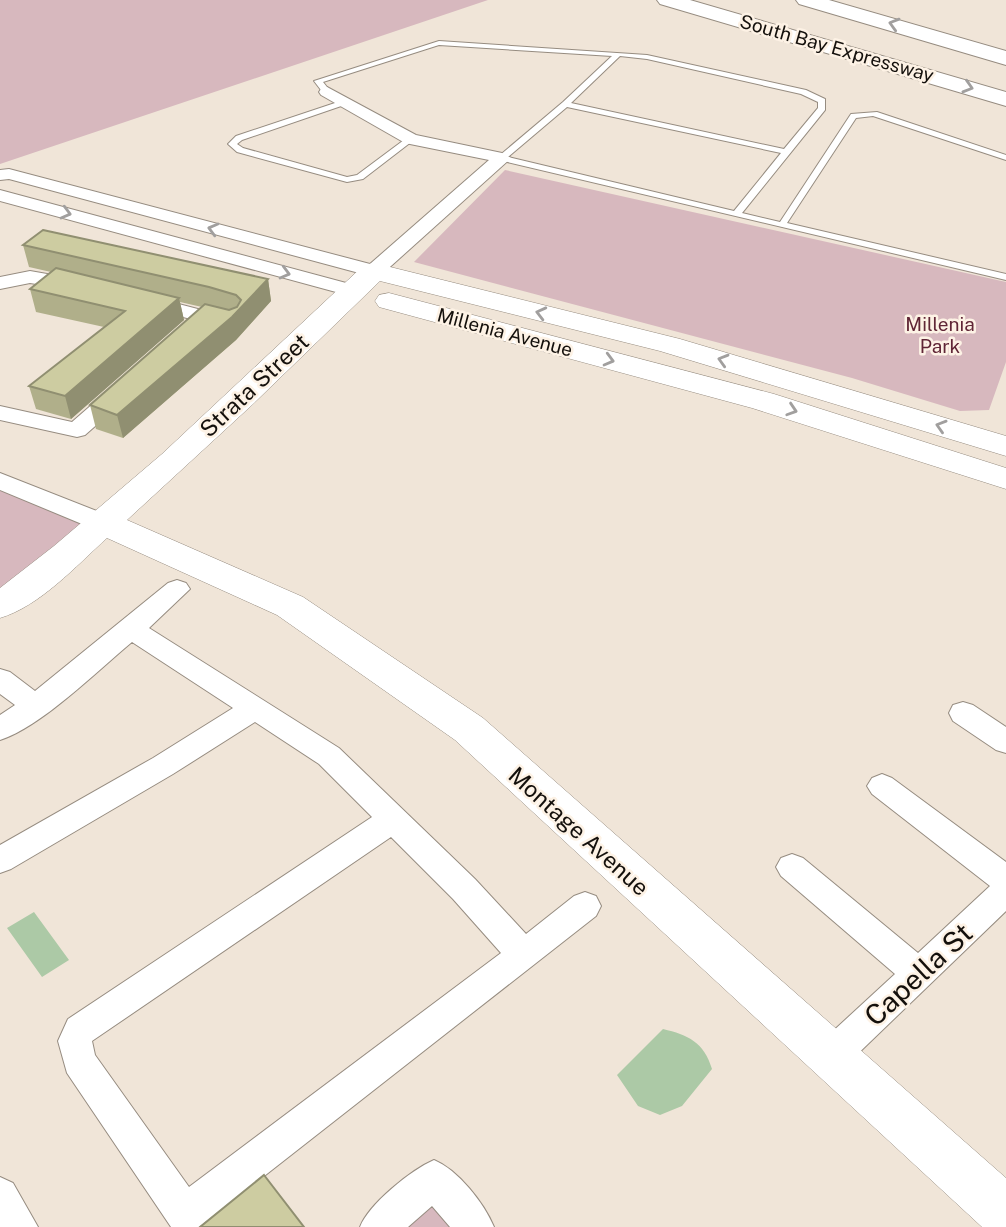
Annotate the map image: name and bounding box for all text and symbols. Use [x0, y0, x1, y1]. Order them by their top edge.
street label: South Bay Expressway [737, 10, 937, 86]
one-way arrow [888, 18, 900, 33]
one-way arrow [961, 79, 974, 93]
one-way arrow [60, 205, 72, 219]
one-way arrow [208, 222, 220, 237]
one-way arrow [279, 264, 291, 279]
street label: Millenia Avenue [435, 303, 575, 361]
one-way arrow [535, 307, 547, 321]
park label: Millenia Park [905, 313, 975, 357]
street label: Strata Street [194, 328, 314, 442]
one-way arrow [603, 351, 615, 366]
one-way arrow [717, 354, 729, 369]
one-way arrow [786, 402, 798, 417]
one-way arrow [935, 420, 947, 434]
street label: Montage Avenue [503, 761, 655, 901]
street label: Capella St [857, 916, 979, 1032]

